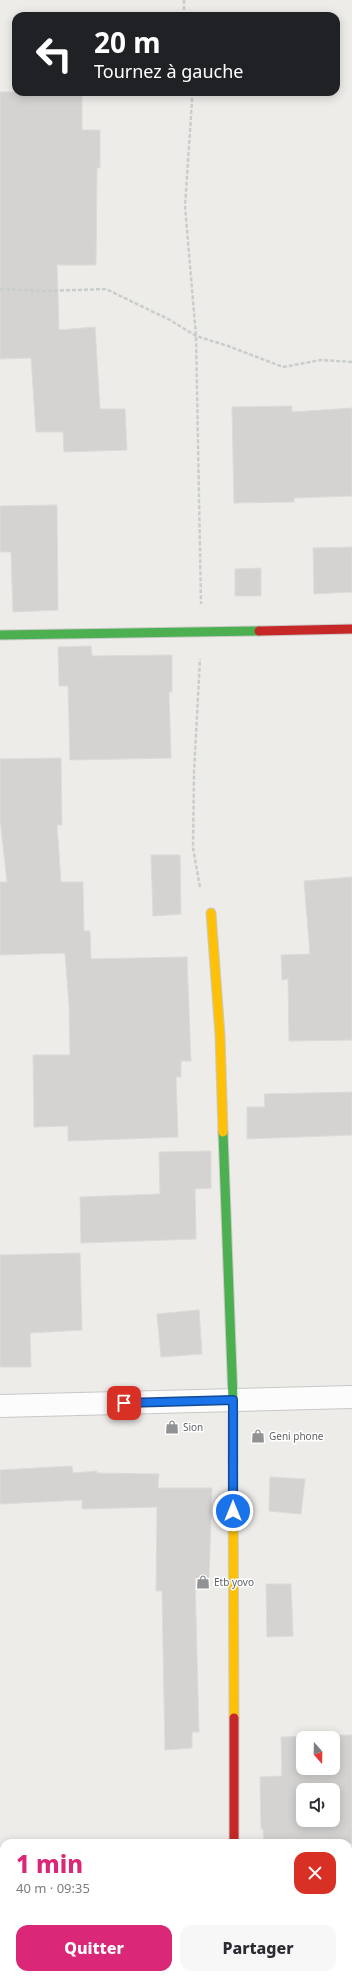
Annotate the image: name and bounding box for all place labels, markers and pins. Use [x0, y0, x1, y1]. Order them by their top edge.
pin [107, 1386, 141, 1420]
shop icon: Sion [164, 1419, 180, 1435]
place label: Sion [183, 1420, 203, 1434]
shop icon: Geni phone [250, 1428, 266, 1444]
place label: Geni phone [269, 1429, 324, 1443]
shop icon: Etb yovo [195, 1574, 211, 1590]
place label: Etb yovo [214, 1575, 254, 1589]

